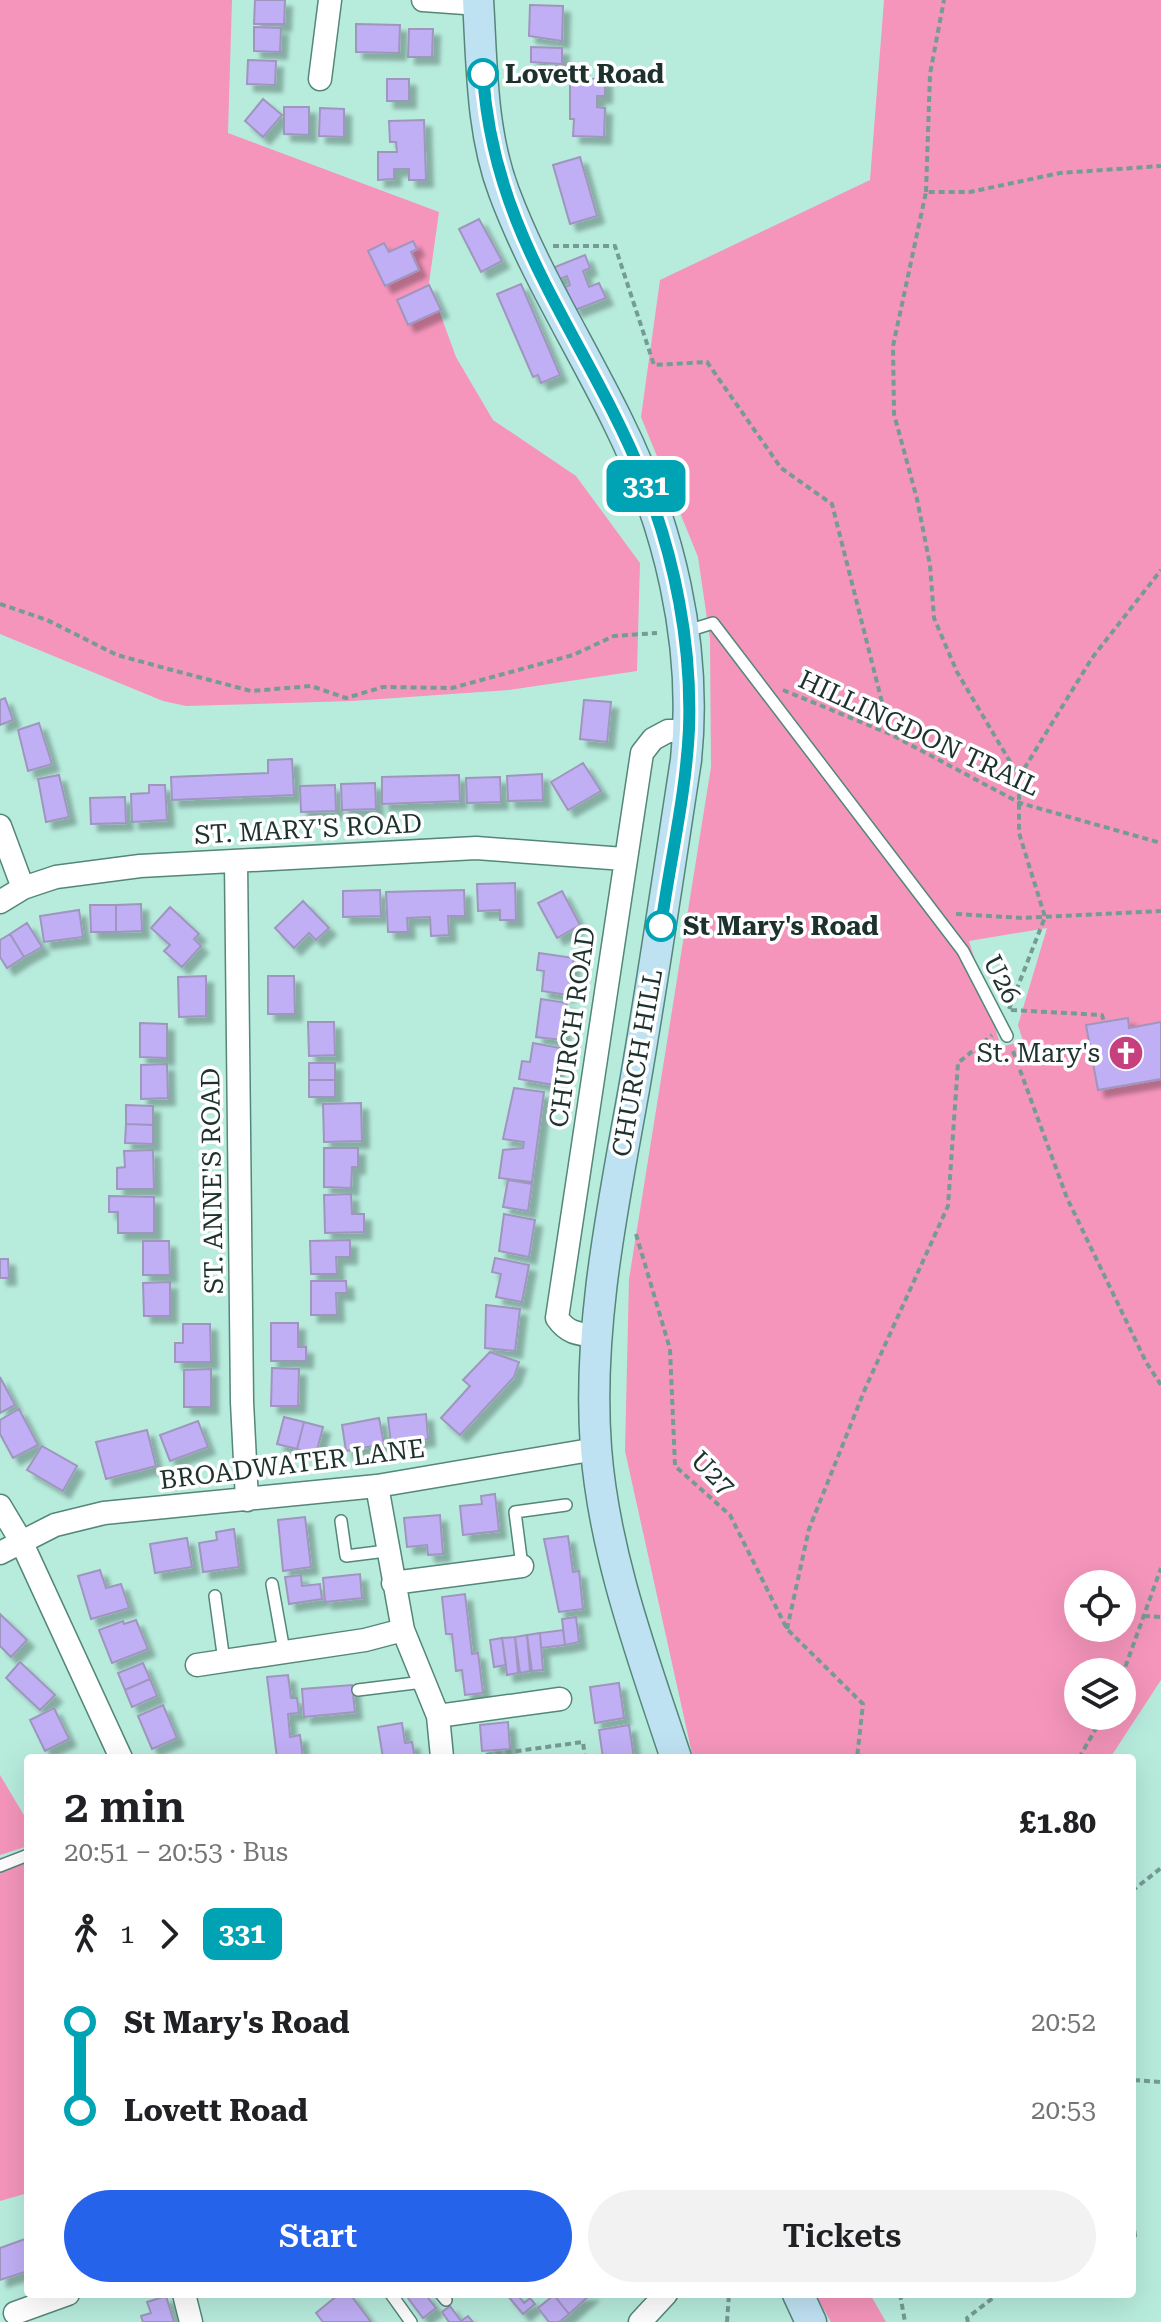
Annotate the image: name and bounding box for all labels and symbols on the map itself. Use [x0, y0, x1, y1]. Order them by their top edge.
marker: Lovett Road [468, 59, 498, 89]
place label: Lovett Road [505, 59, 664, 89]
line badge: 331 [600, 460, 692, 512]
street label: HILLINGDON TRAIL [794, 664, 1044, 802]
street label: ST. MARY'S ROAD [193, 808, 423, 850]
marker: St Mary's Road [646, 911, 676, 941]
place label: St Mary's Road [683, 911, 879, 941]
street label: CHURCH ROAD [543, 925, 601, 1129]
street label: U26 [977, 950, 1027, 1008]
street label: CHURCH HILL [606, 967, 668, 1159]
church icon: St. Mary's [1107, 1034, 1145, 1072]
place label: St. Mary's [977, 1038, 1100, 1068]
street label: ST. ANNE'S ROAD [195, 1068, 229, 1294]
street label: BROADWATER LANE [158, 1433, 426, 1495]
street label: U27 [685, 1445, 741, 1501]

